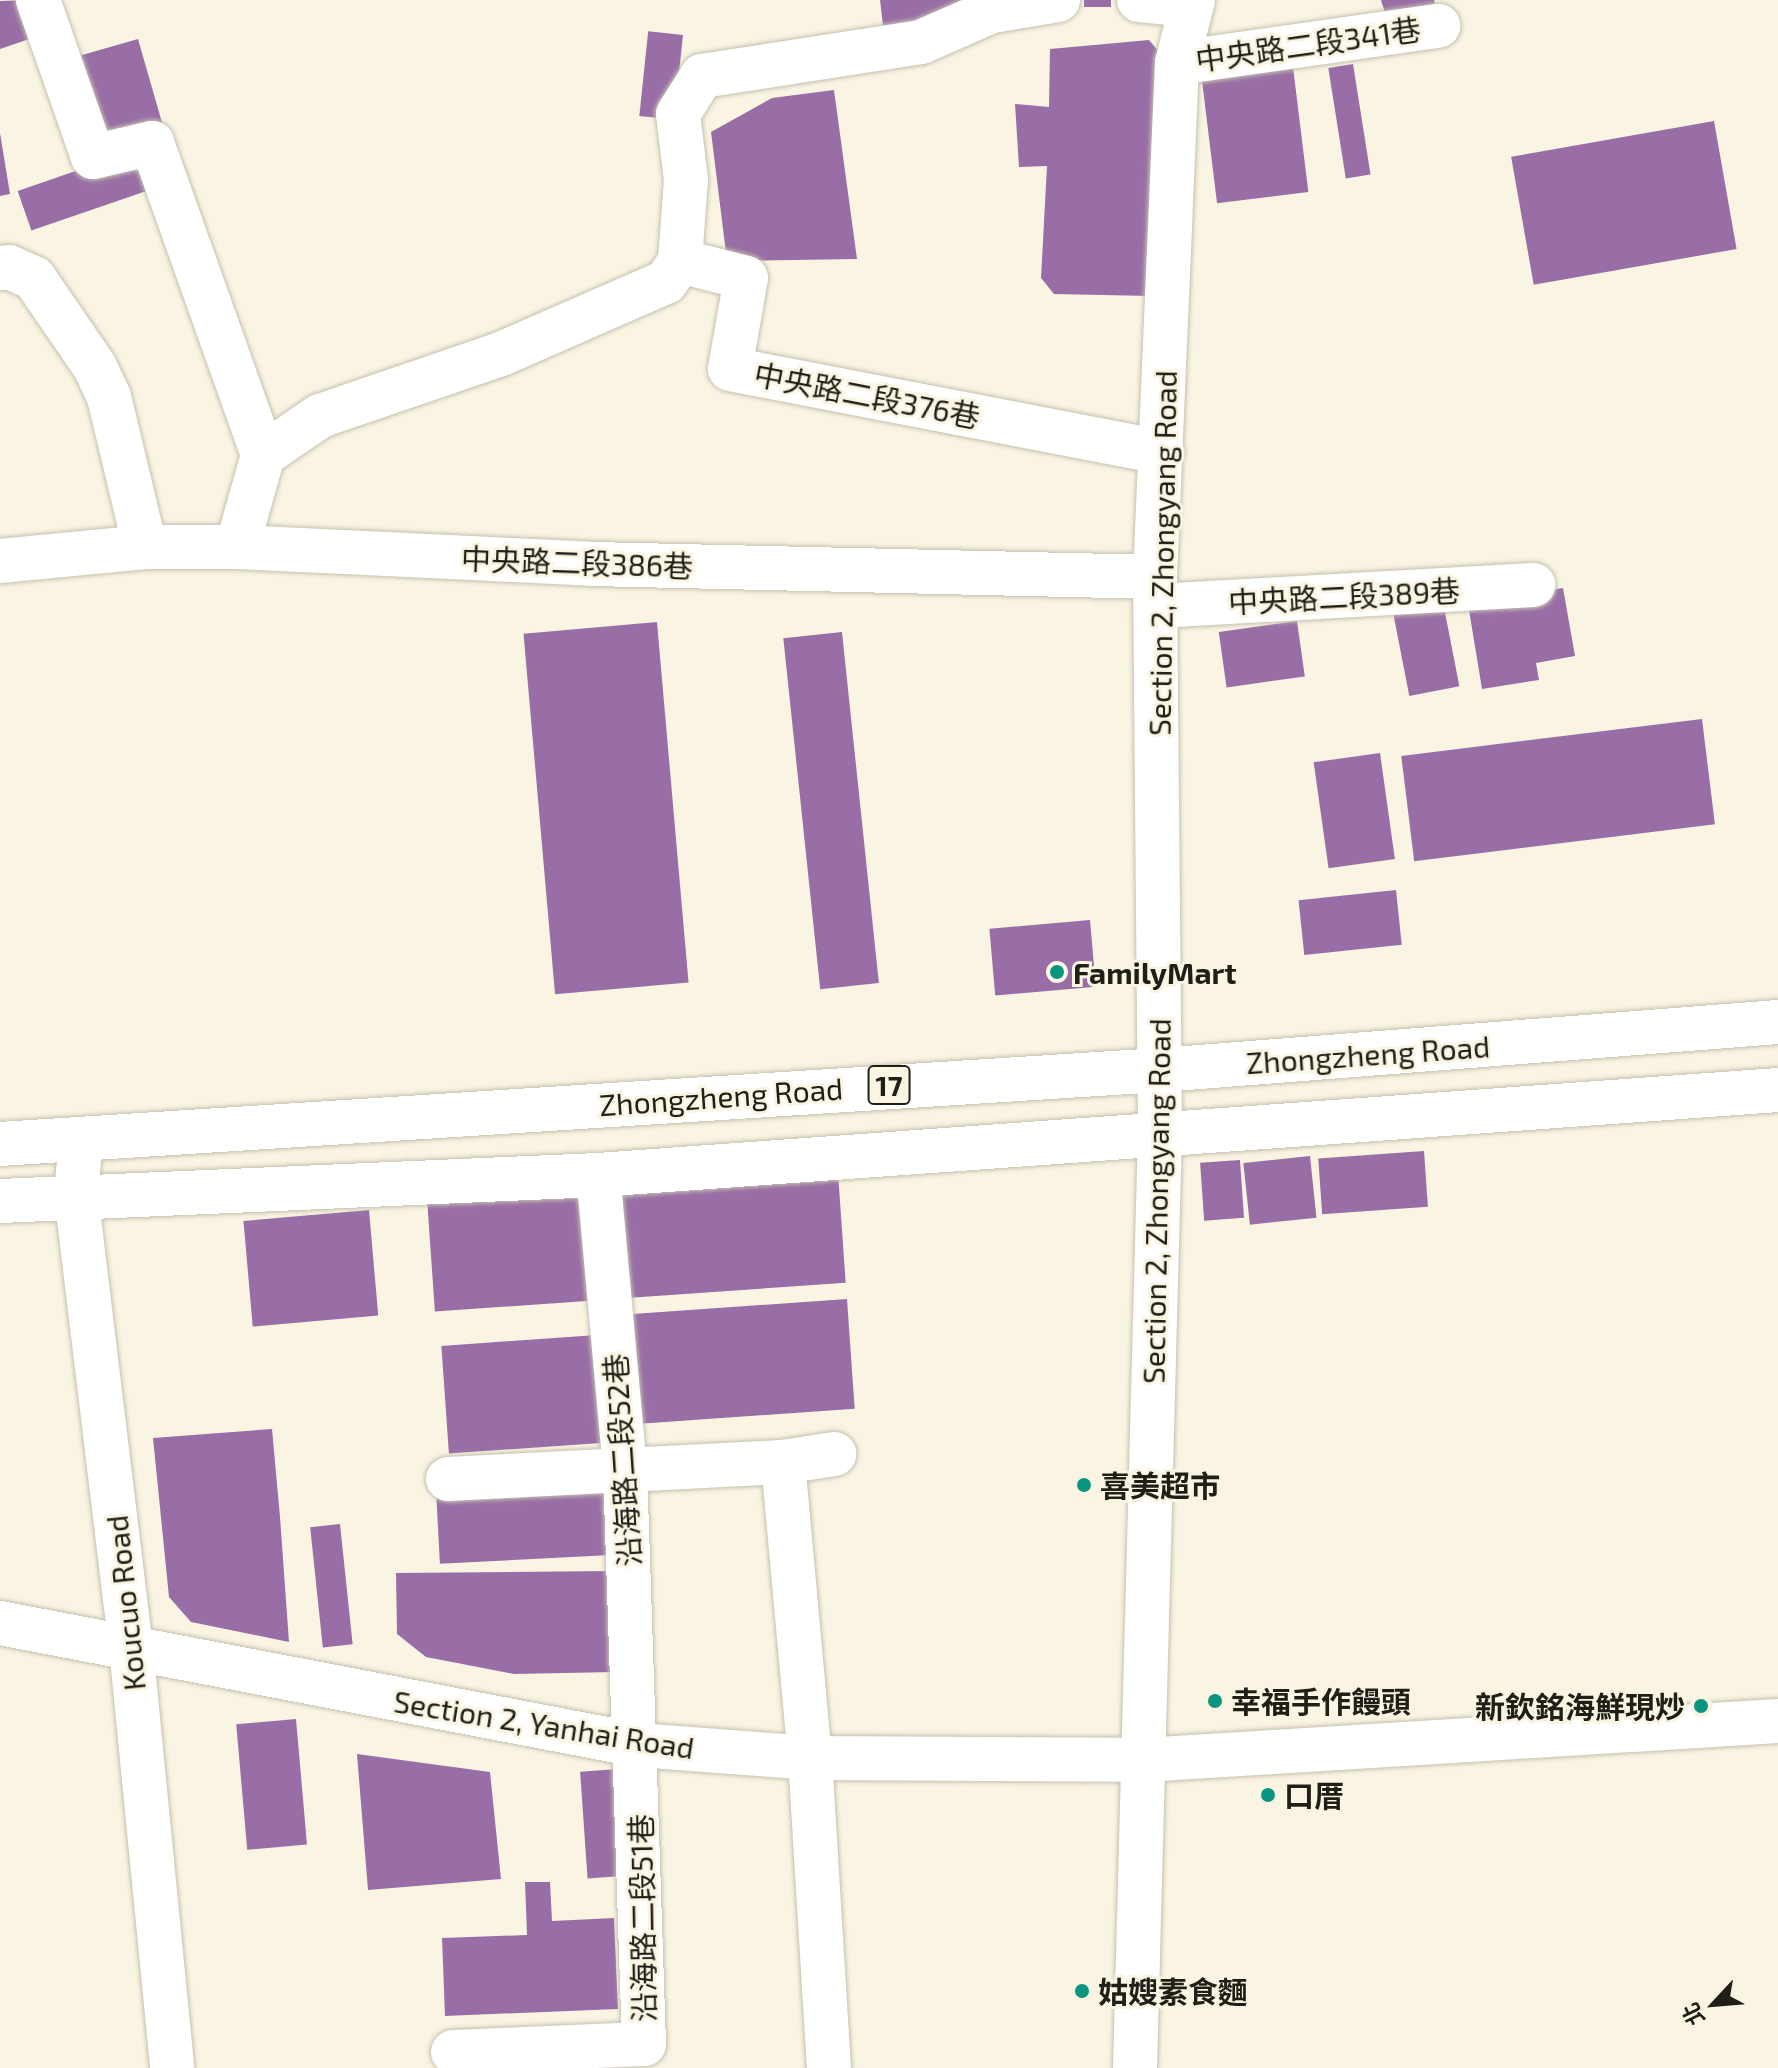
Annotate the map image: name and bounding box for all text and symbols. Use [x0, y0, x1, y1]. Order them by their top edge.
street label: 中央路二段341巷 [1193, 10, 1423, 78]
street label: 中央路二段376巷 [751, 355, 983, 435]
street label: Section 2, Zhongyang Road [1141, 370, 1183, 736]
street label: 中央路二段386巷 [460, 540, 694, 584]
street label: 中央路二段389巷 [1227, 572, 1461, 620]
place label: FamilyMart [1073, 954, 1237, 990]
marker: FamilyMart [1048, 963, 1066, 981]
street label: Section 2, Zhongyang Road [1135, 1018, 1177, 1384]
street label: Zhongzheng Road [1245, 1028, 1491, 1080]
road number: 17 [867, 1061, 911, 1109]
street label: Zhongzheng Road [598, 1070, 844, 1122]
street label: 沿海路二段52巷 [597, 1353, 647, 1567]
place label: 喜美超市 [1100, 1467, 1220, 1503]
marker: 喜美超市 [1075, 1476, 1093, 1494]
street label: Koucuo Road [98, 1514, 152, 1692]
street label: Section 2, Yanhai Road [391, 1682, 697, 1766]
place label: 幸福手作饅頭 [1231, 1683, 1411, 1719]
place label: 新欽銘海鮮現炒 [1475, 1688, 1685, 1724]
marker: 幸福手作饅頭 [1206, 1692, 1224, 1710]
marker: 新欽銘海鮮現炒 [1692, 1697, 1710, 1715]
place label: 口厝 [1284, 1777, 1344, 1813]
marker: 口厝 [1259, 1786, 1277, 1804]
street label: 沿海路二段51巷 [622, 1814, 662, 2022]
north arrow [1674, 1964, 1754, 2044]
place label: 姑嫂素食麵 [1098, 1973, 1248, 2009]
marker: 姑嫂素食麵 [1073, 1982, 1091, 2000]
text: 北 [1676, 1999, 1709, 2030]

